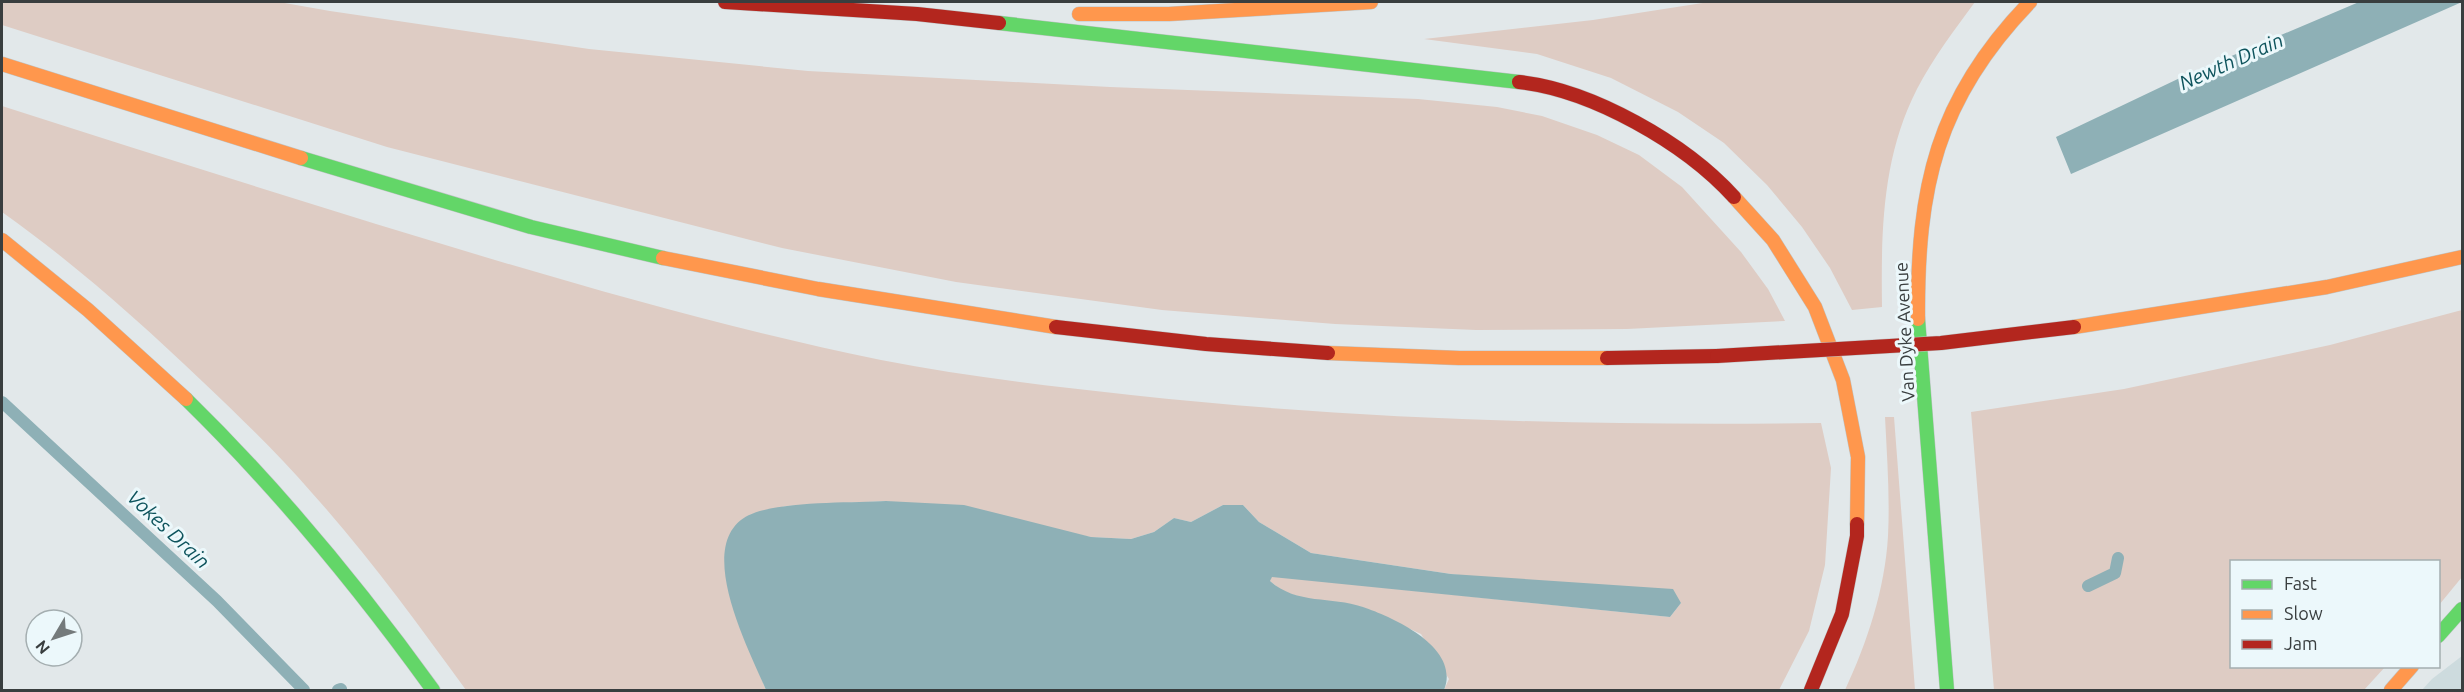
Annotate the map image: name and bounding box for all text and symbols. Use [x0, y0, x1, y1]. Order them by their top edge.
water label: Newth Drain [2175, 28, 2287, 94]
street label: Van Dyke Avenue [1890, 262, 1918, 402]
water label: Vokes Drain [123, 485, 215, 573]
legend [2230, 560, 2440, 668]
text: Fast [2284, 573, 2317, 593]
text: Slow [2284, 603, 2323, 623]
north arrow [24, 608, 84, 668]
text: Jam [2284, 633, 2318, 653]
text: N [32, 637, 53, 658]

